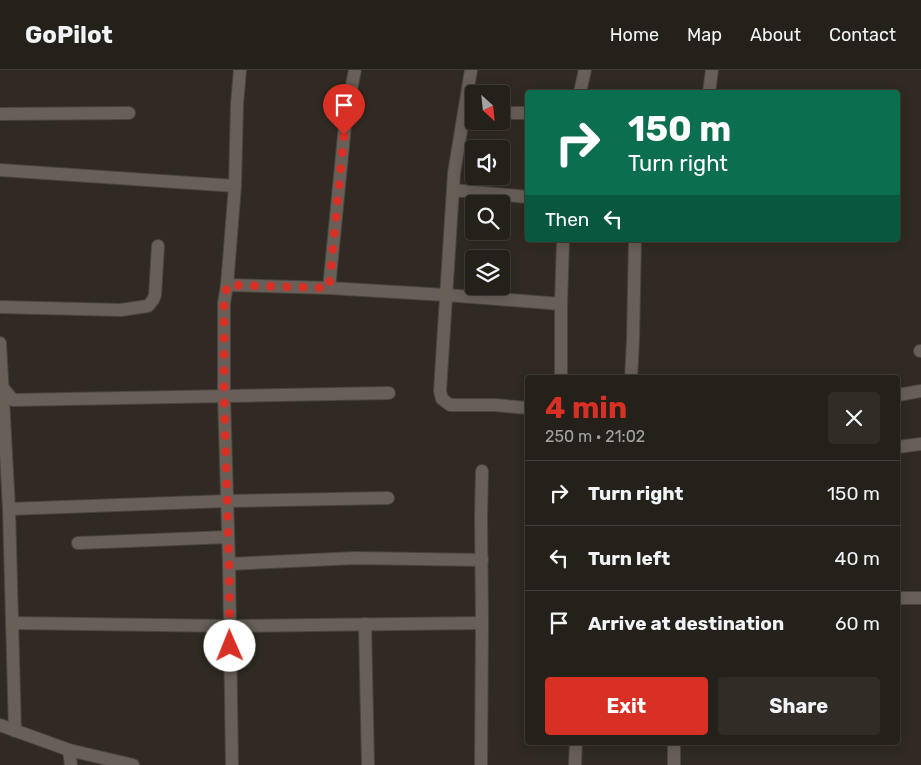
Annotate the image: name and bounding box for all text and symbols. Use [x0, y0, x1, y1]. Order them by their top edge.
text: GoPilot [25, 21, 113, 49]
text: Home [610, 24, 659, 46]
text: Map [687, 24, 722, 46]
text: About [750, 24, 801, 46]
text: Contact [829, 24, 896, 46]
pin [323, 84, 365, 135]
north arrow [465, 85, 510, 130]
map controls [465, 85, 510, 295]
icon: arrive [330, 91, 358, 119]
text: 150 m [628, 108, 731, 150]
icon: right [545, 110, 610, 175]
button: sound [465, 140, 510, 185]
text: Turn right [628, 150, 728, 177]
button: search [465, 195, 510, 240]
icon: left [599, 205, 627, 233]
text: Then [545, 208, 589, 231]
button: layers [465, 250, 510, 295]
text: 4 min [545, 390, 627, 426]
button: close [828, 392, 880, 444]
text: 250 m · 21:02 [545, 427, 645, 446]
icon: right [545, 479, 573, 507]
text: Turn right [588, 482, 683, 505]
text: 150 m [827, 482, 880, 505]
icon: left [545, 544, 573, 572]
text: Turn left [588, 547, 670, 570]
text: 40 m [835, 547, 880, 570]
icon: arrive [545, 609, 573, 637]
text: Arrive at destination [588, 612, 784, 635]
text: 60 m [835, 612, 880, 635]
position arrow [203, 619, 255, 671]
button: Exit [545, 677, 708, 735]
button: Share [718, 677, 880, 735]

